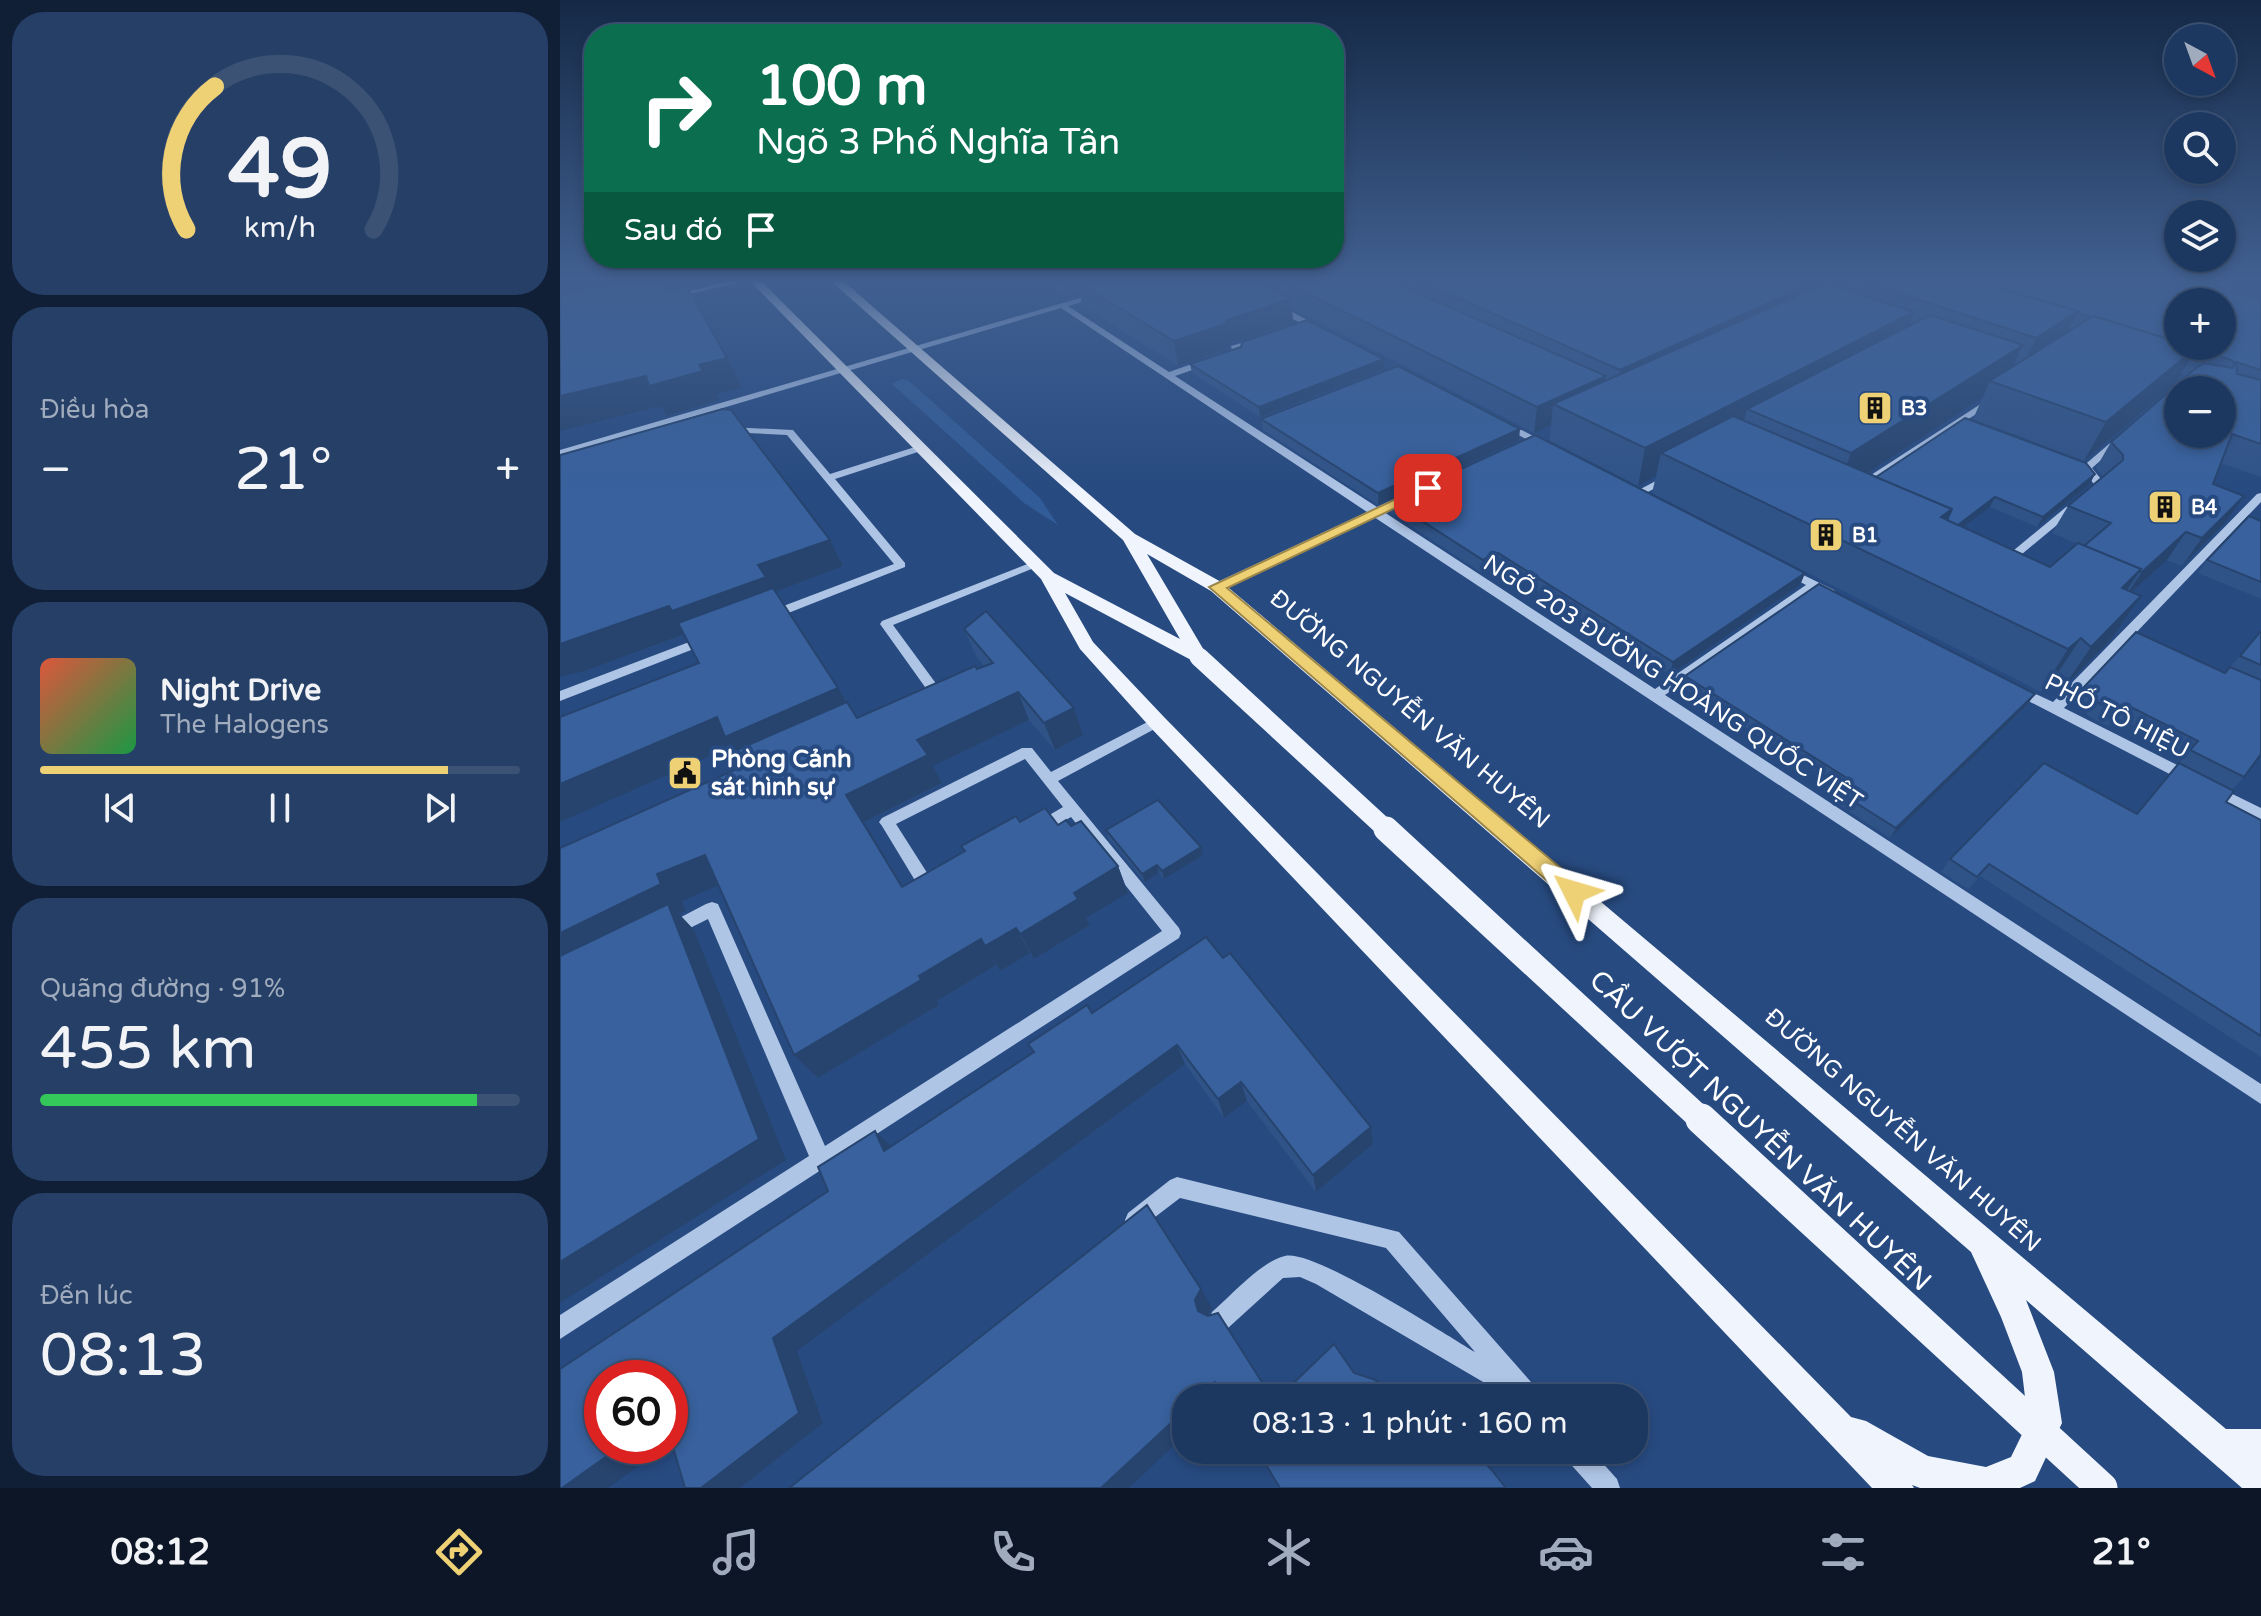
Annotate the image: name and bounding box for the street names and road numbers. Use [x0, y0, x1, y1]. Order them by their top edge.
street label: NGÕ 203 ĐƯỜNG HOÀNG QUỐC VIỆT [1478, 546, 1870, 816]
street label: ĐƯỜNG NGUYỄN VĂN HUYÊN [1264, 582, 1557, 835]
street label: PHỐ TÔ HIỆU [2040, 665, 2195, 765]
street label: CẦU VƯỢT NGUYỄN VĂN HUYÊN [1582, 962, 1940, 1298]
street label: ĐƯỜNG NGUYỄN VĂN HUYÊN [1759, 1001, 2048, 1258]

